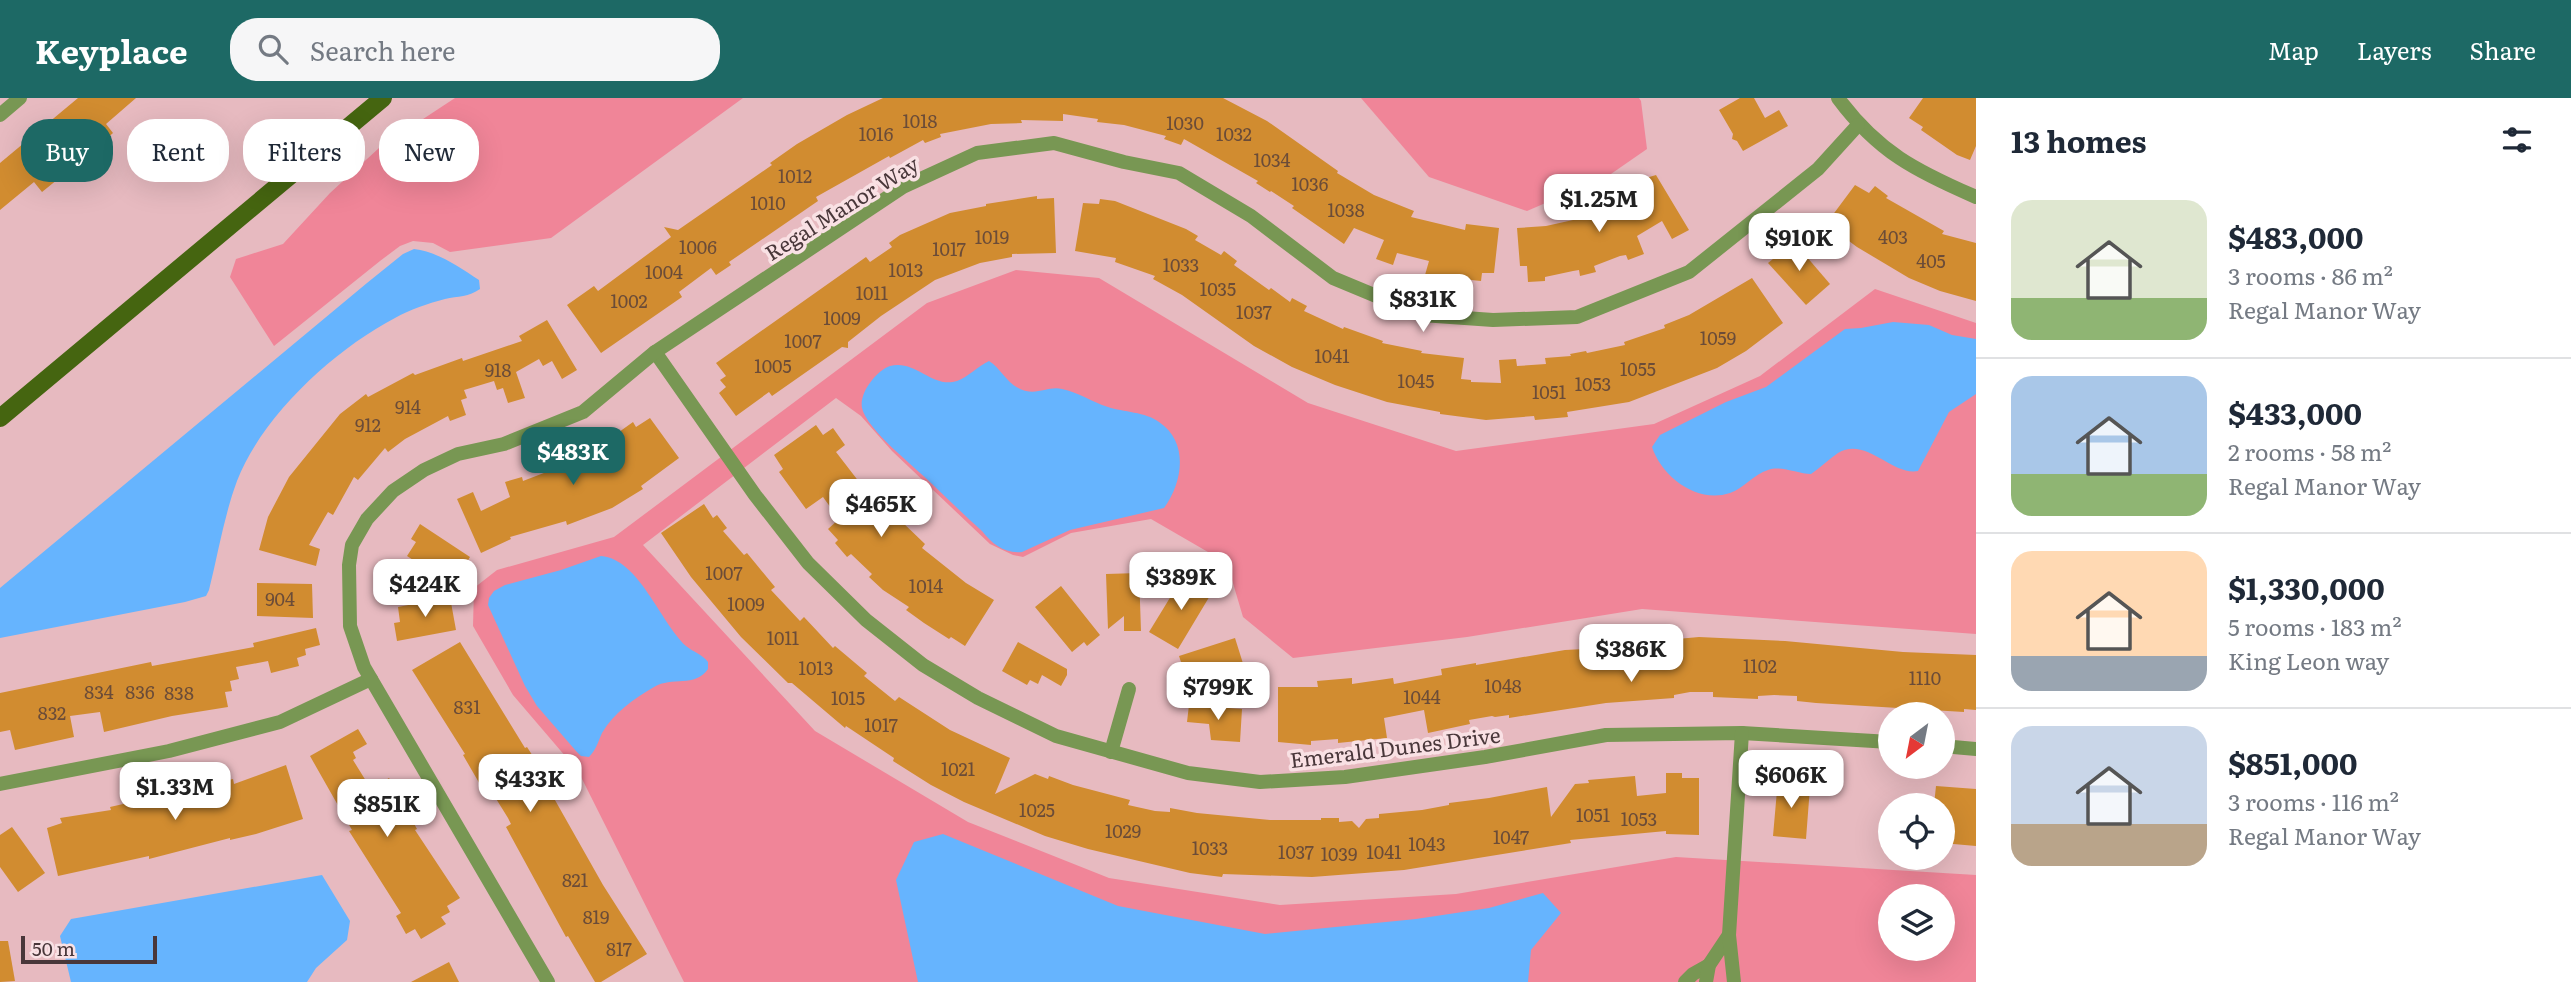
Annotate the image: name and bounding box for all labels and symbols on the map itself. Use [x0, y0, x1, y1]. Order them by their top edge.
house number: 1018 [903, 107, 938, 134]
house number: 1030 [1166, 109, 1204, 136]
house number: 1016 [859, 120, 894, 147]
house number: 1032 [1216, 120, 1252, 147]
house number: 1034 [1253, 146, 1291, 173]
street label: Regal Manor Way [758, 147, 925, 267]
house number: 1012 [778, 162, 812, 189]
house number: 1036 [1292, 170, 1329, 197]
pin: $1.25M [1542, 174, 1656, 234]
house number: 1010 [750, 189, 786, 216]
house number: 1038 [1327, 196, 1365, 223]
pin: $910K [1750, 214, 1848, 273]
house number: 1019 [975, 223, 1009, 250]
house number: 403 [1878, 223, 1908, 250]
house number: 1006 [679, 233, 717, 260]
house number: 1017 [932, 235, 966, 262]
house number: 405 [1916, 247, 1946, 274]
house number: 1033 [1163, 251, 1199, 278]
house number: 1013 [889, 256, 923, 283]
house number: 1004 [645, 258, 683, 285]
pin: $831K [1374, 274, 1472, 334]
house number: 1035 [1200, 275, 1236, 302]
house number: 1011 [856, 279, 888, 306]
house number: 1002 [610, 287, 648, 314]
house number: 1037 [1236, 298, 1272, 325]
house number: 1009 [823, 304, 861, 331]
house number: 1059 [1700, 324, 1736, 351]
house number: 1007 [784, 327, 822, 354]
house number: 1041 [1315, 342, 1349, 369]
house number: 1005 [754, 352, 792, 379]
house number: 1055 [1620, 355, 1656, 382]
house number: 918 [485, 356, 511, 383]
house number: 1045 [1398, 367, 1434, 394]
house number: 1053 [1575, 370, 1611, 397]
house number: 1051 [1532, 378, 1566, 405]
house number: 914 [395, 393, 421, 420]
house number: 912 [355, 411, 381, 438]
pin: $483K [524, 428, 622, 487]
pin: $465K [832, 480, 930, 539]
pin: $389K [1132, 552, 1230, 612]
house number: 1007 [705, 559, 743, 586]
pin: $424K [376, 560, 474, 619]
house number: 1014 [909, 572, 943, 599]
house number: 904 [265, 585, 295, 612]
house number: 1009 [727, 590, 765, 617]
house number: 1011 [767, 624, 799, 651]
pin: $386K [1582, 624, 1680, 684]
house number: 1102 [1743, 652, 1777, 679]
house number: 1013 [799, 654, 833, 681]
pin: $799K [1169, 662, 1267, 722]
house number: 1110 [1909, 664, 1941, 691]
house number: 1048 [1484, 672, 1522, 699]
house number: 834 [84, 678, 114, 705]
house number: 836 [125, 678, 155, 705]
house number: 838 [164, 679, 194, 706]
house number: 1044 [1403, 683, 1441, 710]
house number: 1015 [831, 684, 865, 711]
house number: 831 [454, 693, 481, 720]
house number: 832 [38, 699, 66, 726]
north arrow [1878, 702, 1955, 779]
house number: 1017 [864, 711, 898, 738]
street label: Emerald Dunes Drive [1288, 718, 1502, 774]
pin: $606K [1742, 750, 1840, 810]
pin: $433K [481, 754, 579, 814]
house number: 1021 [941, 755, 975, 782]
pin: $1.33M [118, 762, 232, 822]
pin: $851K [338, 780, 436, 839]
house number: 1025 [1019, 796, 1055, 823]
house number: 1051 [1576, 801, 1610, 828]
house number: 1053 [1621, 805, 1657, 832]
house number: 1029 [1105, 817, 1141, 844]
house number: 1047 [1493, 823, 1529, 850]
house number: 1043 [1408, 830, 1446, 857]
house number: 1033 [1192, 834, 1228, 861]
house number: 1037 [1278, 838, 1314, 865]
house number: 1041 [1367, 838, 1401, 865]
house number: 1039 [1321, 840, 1357, 867]
house number: 821 [562, 866, 588, 893]
house number: 819 [583, 903, 609, 930]
scale bar [21, 933, 158, 965]
house number: 817 [606, 935, 632, 962]

